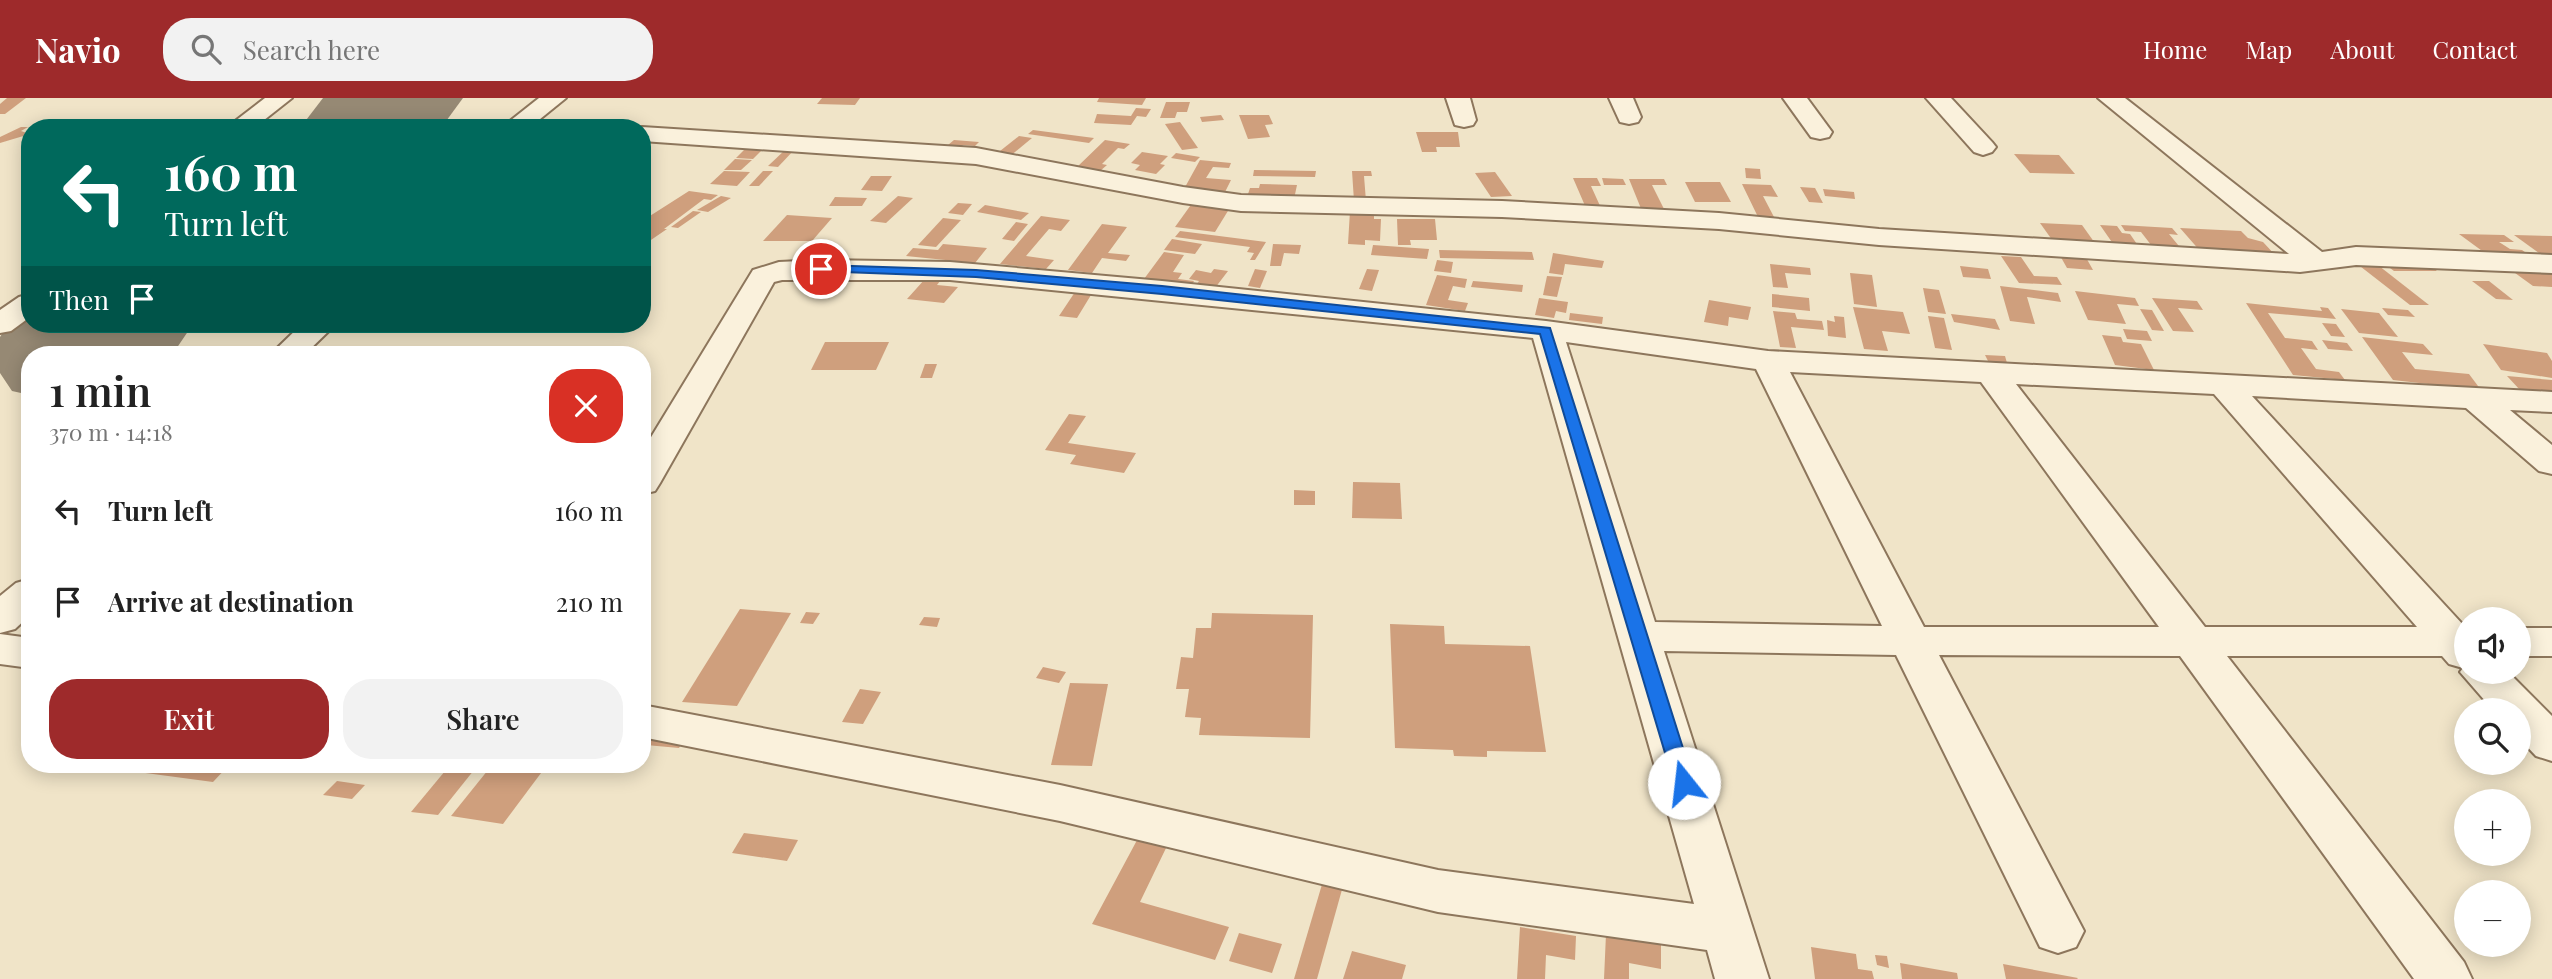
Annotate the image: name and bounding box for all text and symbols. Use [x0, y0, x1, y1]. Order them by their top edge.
search box [163, 18, 653, 81]
text: Navio [35, 27, 121, 71]
icon: search [187, 30, 225, 68]
text: Search here [243, 32, 380, 67]
text: Home [2143, 33, 2207, 65]
text: Map [2245, 33, 2292, 65]
text: About [2330, 33, 2394, 65]
text: Contact [2432, 33, 2517, 65]
text: 160 m [164, 138, 298, 203]
icon: left [49, 147, 140, 238]
text: Turn left [164, 201, 288, 244]
pin [791, 239, 851, 299]
icon: arrive [802, 250, 840, 288]
icon: arrive [123, 280, 161, 318]
text: Then [49, 282, 109, 317]
text: 1 min [49, 362, 151, 418]
button: close [549, 369, 623, 443]
text: 370 m · 14:18 [49, 416, 173, 447]
icon: left [49, 492, 87, 530]
text: Turn left [108, 493, 213, 528]
text: 160 m [555, 493, 623, 528]
icon: arrive [49, 583, 87, 621]
text: Arrive at destination [108, 584, 354, 619]
text: 210 m [556, 584, 623, 619]
map controls [2454, 607, 2531, 957]
button: sound [2454, 607, 2531, 684]
button: Exit [49, 679, 329, 759]
button: Share [343, 679, 623, 759]
button: search [2454, 698, 2531, 775]
position arrow [1647, 746, 1721, 820]
button: + [2454, 789, 2531, 866]
button: − [2454, 880, 2531, 957]

